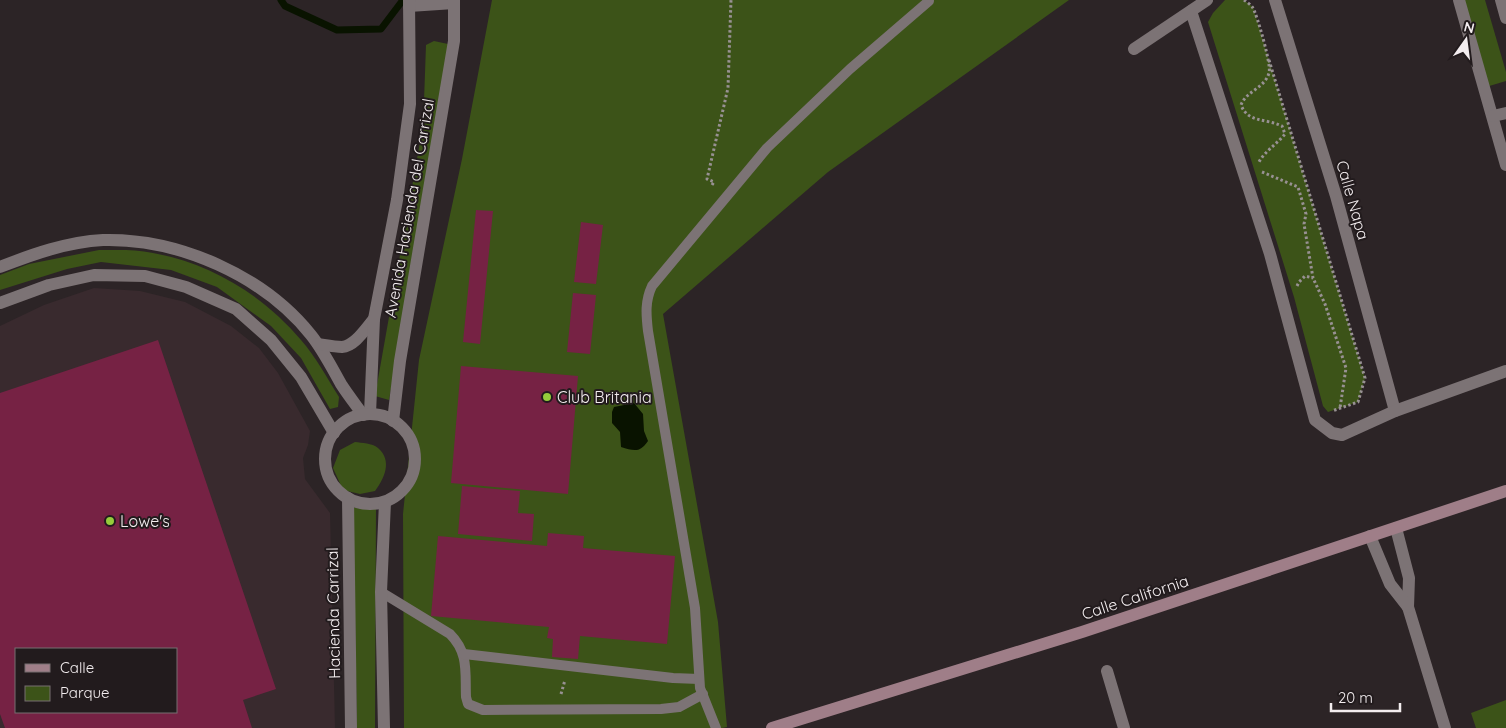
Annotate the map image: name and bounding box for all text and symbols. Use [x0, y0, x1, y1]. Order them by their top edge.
north arrow [1441, 15, 1491, 65]
text: N [1462, 17, 1476, 37]
street label: Avenida Hacienda del Carrizal [380, 97, 438, 319]
street label: Calle Napa [1332, 158, 1374, 242]
place label: Club Britania [557, 387, 652, 407]
marker: Club Britania [541, 391, 553, 403]
place label: Lowe's [120, 511, 170, 531]
marker: Lowe's [104, 515, 116, 527]
street label: Hacienda Carrizal [322, 547, 344, 679]
street label: Calle California [1079, 570, 1191, 624]
legend [15, 648, 178, 713]
text: Calle [60, 658, 94, 677]
scale bar [1331, 680, 1400, 712]
text: Parque [60, 683, 110, 702]
text: 20 m [1338, 688, 1373, 707]

